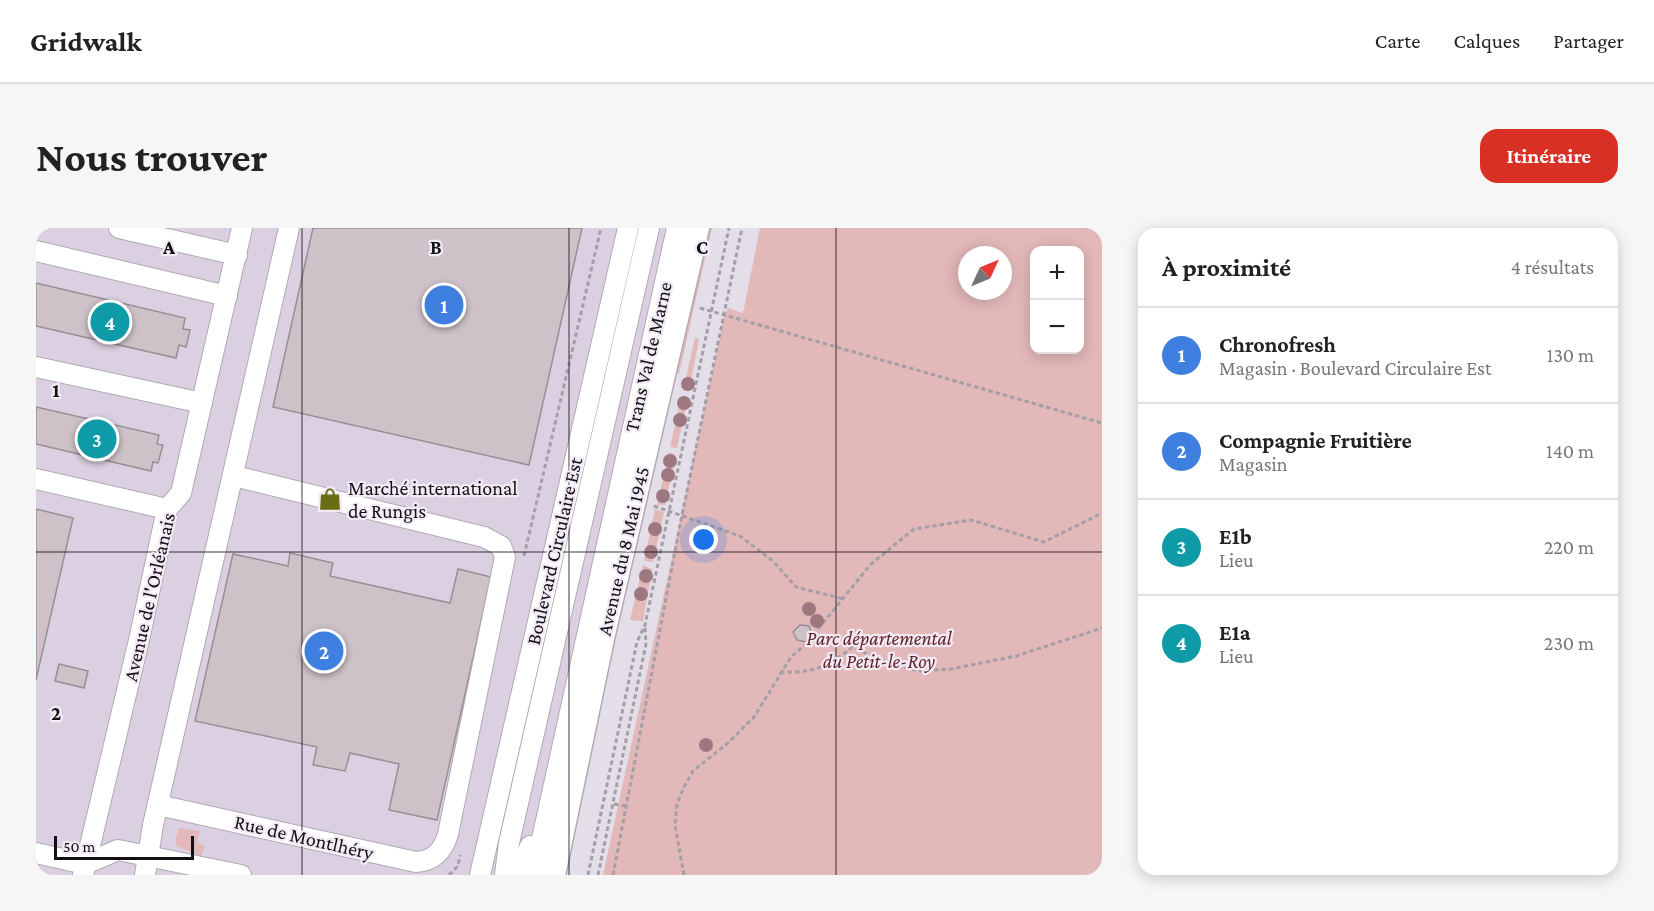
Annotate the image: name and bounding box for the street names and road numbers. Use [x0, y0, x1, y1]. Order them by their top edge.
street label: Trans Val de Marne [620, 280, 676, 434]
street label: Boulevard Circulaire Est [522, 455, 586, 647]
street label: Avenue du 8 Mai 1945 [593, 464, 653, 638]
street label: Avenue de l'Orléanais [119, 510, 179, 683]
street label: Rue de Montlhéry [232, 810, 376, 865]

